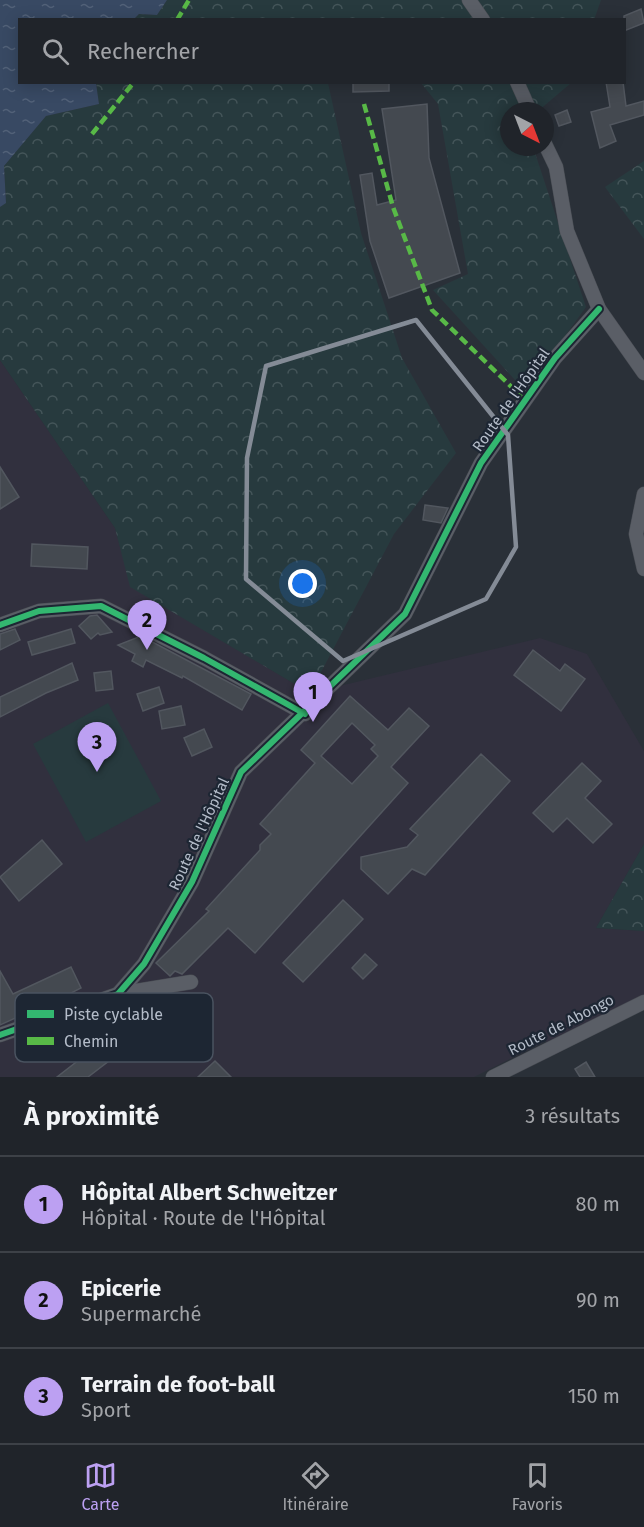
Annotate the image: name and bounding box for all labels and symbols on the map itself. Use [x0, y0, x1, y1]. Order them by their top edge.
north arrow [500, 102, 554, 156]
street label: Route de l'Hôpital [469, 344, 554, 455]
your location [288, 569, 317, 598]
pin: 2 [128, 600, 166, 650]
pin: 1 [294, 672, 332, 722]
pin: 3 [78, 722, 116, 772]
street label: Route de l'Hôpital [165, 774, 233, 893]
street label: Route de Abongo [505, 991, 617, 1059]
legend [15, 993, 213, 1062]
text: Piste cyclable [64, 1005, 163, 1024]
text: Chemin [64, 1032, 119, 1051]

